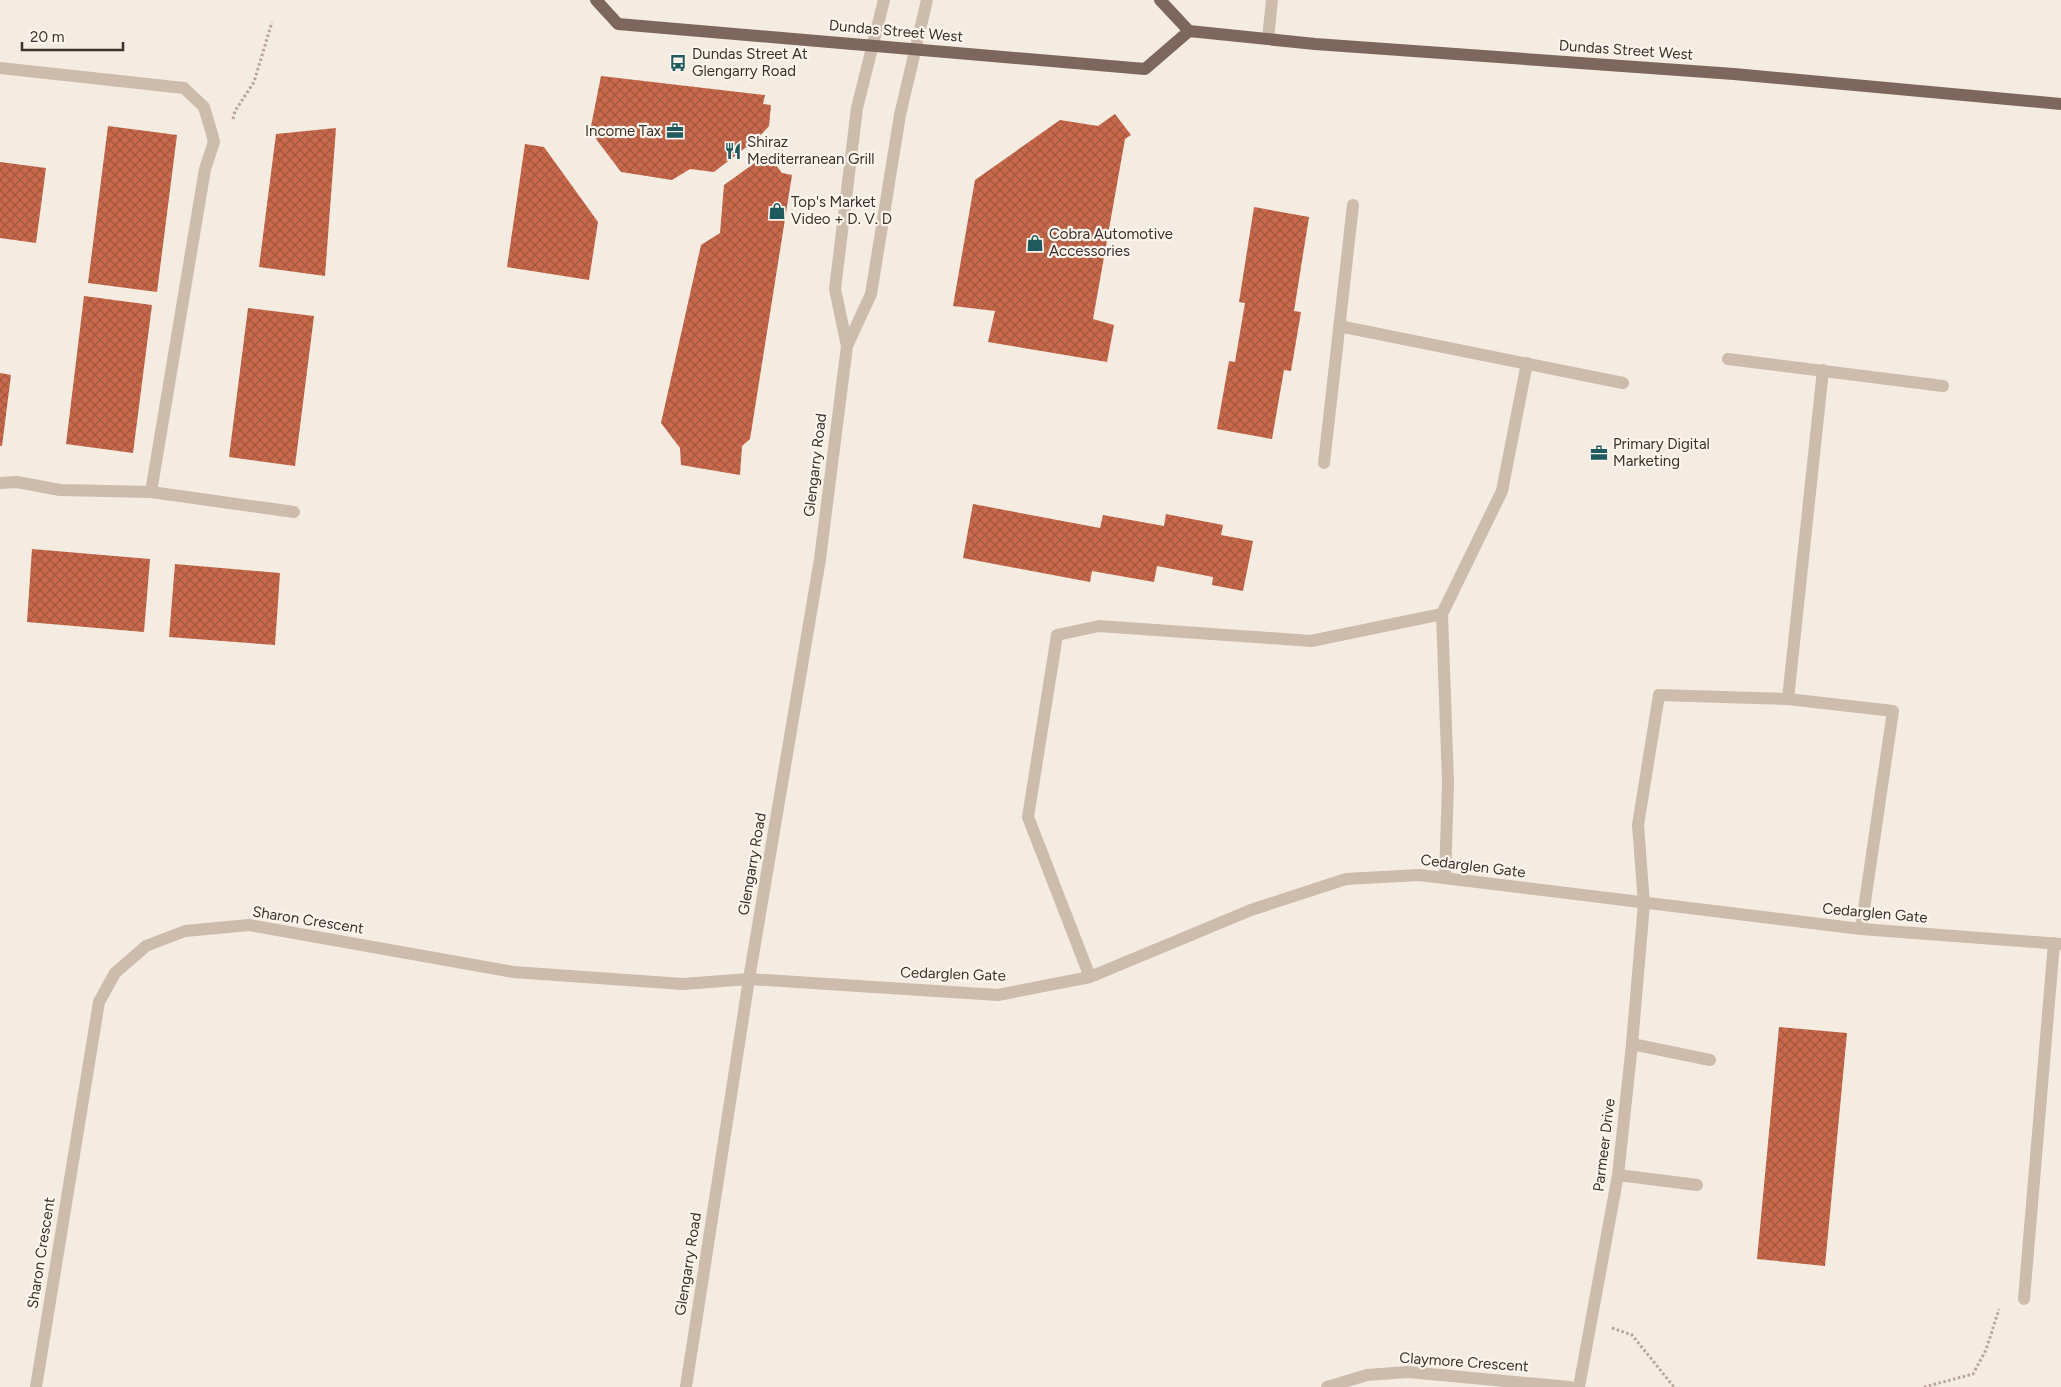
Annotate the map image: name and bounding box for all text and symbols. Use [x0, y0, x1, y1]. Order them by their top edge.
street label: Dundas Street West [828, 16, 964, 46]
scale bar [22, 20, 124, 52]
text: 20 m [30, 28, 64, 46]
street label: Dundas Street West [1558, 36, 1694, 64]
place label: Dundas Street At Glengarry Road [692, 45, 808, 80]
bus stop icon: Dundas Street At Glengarry Road [668, 53, 688, 73]
office icon: Income Tax [665, 121, 685, 141]
place label: Income Tax [585, 122, 661, 140]
place label: Shiraz Mediterranean Grill [747, 133, 875, 168]
restaurant icon: Shiraz Mediterranean Grill [723, 141, 743, 161]
place label: Top's Market Video + D. V. D [791, 193, 892, 228]
shop icon: Top's Market Video + D. V. D [767, 201, 787, 221]
place label: Cobra Automotive Accessories [1049, 225, 1173, 260]
shop icon: Cobra Automotive Accessories [1025, 233, 1045, 253]
street label: Glengarry Road [800, 412, 830, 518]
place label: Primary Digital Marketing [1613, 435, 1710, 470]
office icon: Primary Digital Marketing [1589, 443, 1609, 463]
street label: Glengarry Road [734, 811, 770, 917]
street label: Cedarglen Gate [1419, 851, 1527, 881]
street label: Cedarglen Gate [1822, 899, 1928, 927]
street label: Sharon Crescent [251, 902, 365, 938]
street label: Cedarglen Gate [900, 963, 1006, 985]
street label: Parmeer Drive [1589, 1097, 1619, 1193]
street label: Sharon Crescent [23, 1196, 59, 1310]
street label: Glengarry Road [671, 1211, 705, 1317]
street label: Claymore Crescent [1399, 1349, 1529, 1376]

